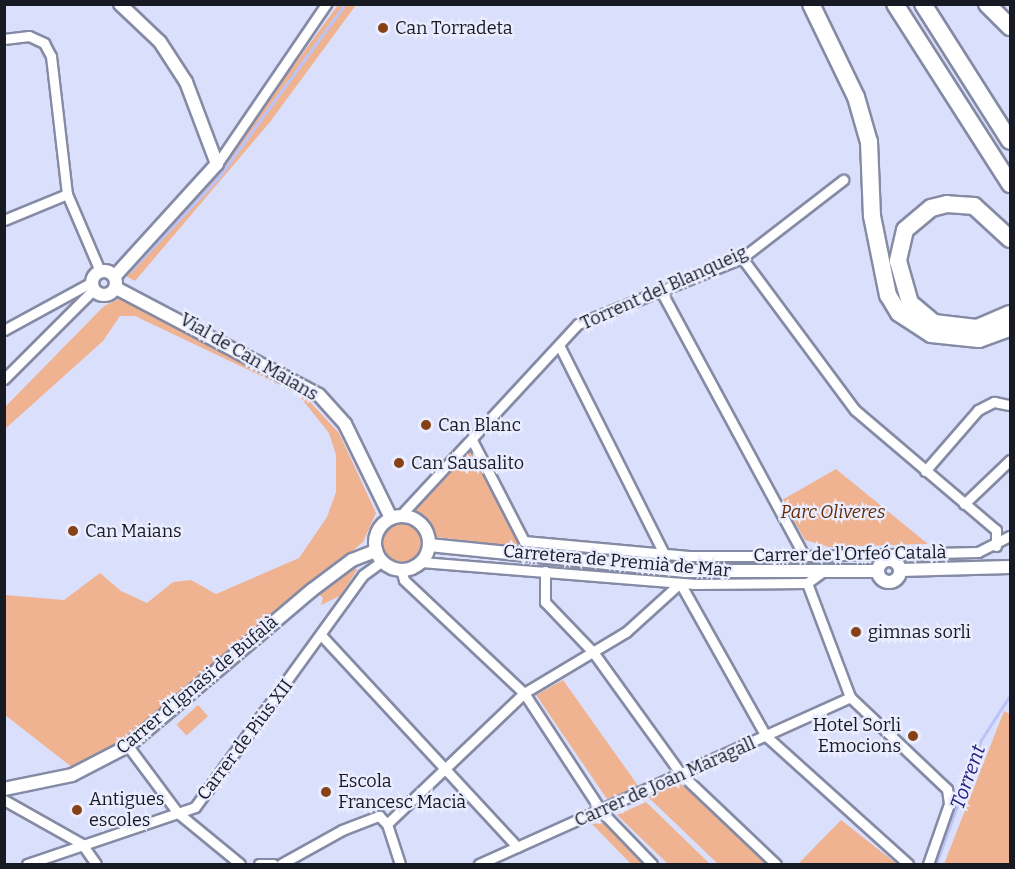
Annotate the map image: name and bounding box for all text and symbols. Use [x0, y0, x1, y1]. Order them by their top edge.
place label: Can Torradeta [395, 17, 513, 39]
marker: Can Torradeta [376, 21, 390, 35]
street label: Torrent del Blanqueig [577, 241, 751, 335]
street label: Vial de Can Maians [176, 309, 322, 405]
place label: Can Blanc [438, 414, 521, 436]
marker: Can Blanc [419, 418, 433, 432]
place label: Can Sausalito [411, 452, 524, 474]
marker: Can Sausalito [392, 456, 406, 470]
park label: Parc Oliveres [781, 501, 885, 523]
place label: Can Maians [85, 520, 182, 542]
marker: Can Maians [66, 524, 80, 538]
street label: Carretera de Premià de Mar [502, 540, 732, 582]
street label: Carrer de l'Orfeó Català [753, 542, 947, 566]
street label: Carrer d'Ignasi de Bufalà [112, 611, 282, 759]
place label: gimnas sorli [868, 621, 971, 643]
marker: gimnas sorli [849, 625, 863, 639]
street label: Carrer de Pius XII [193, 675, 297, 805]
place label: Hotel Sorli Emocions [813, 715, 901, 758]
marker: Hotel Sorli Emocions [906, 729, 920, 743]
street label: Carrer de Joan Maragall [571, 732, 759, 832]
water label: Torrent [945, 742, 991, 812]
place label: Escola Francesc Macià [338, 771, 466, 814]
marker: Escola Francesc Macià [319, 785, 333, 799]
place label: Antigues escoles [89, 789, 164, 832]
marker: Antigues escoles [70, 803, 84, 817]

